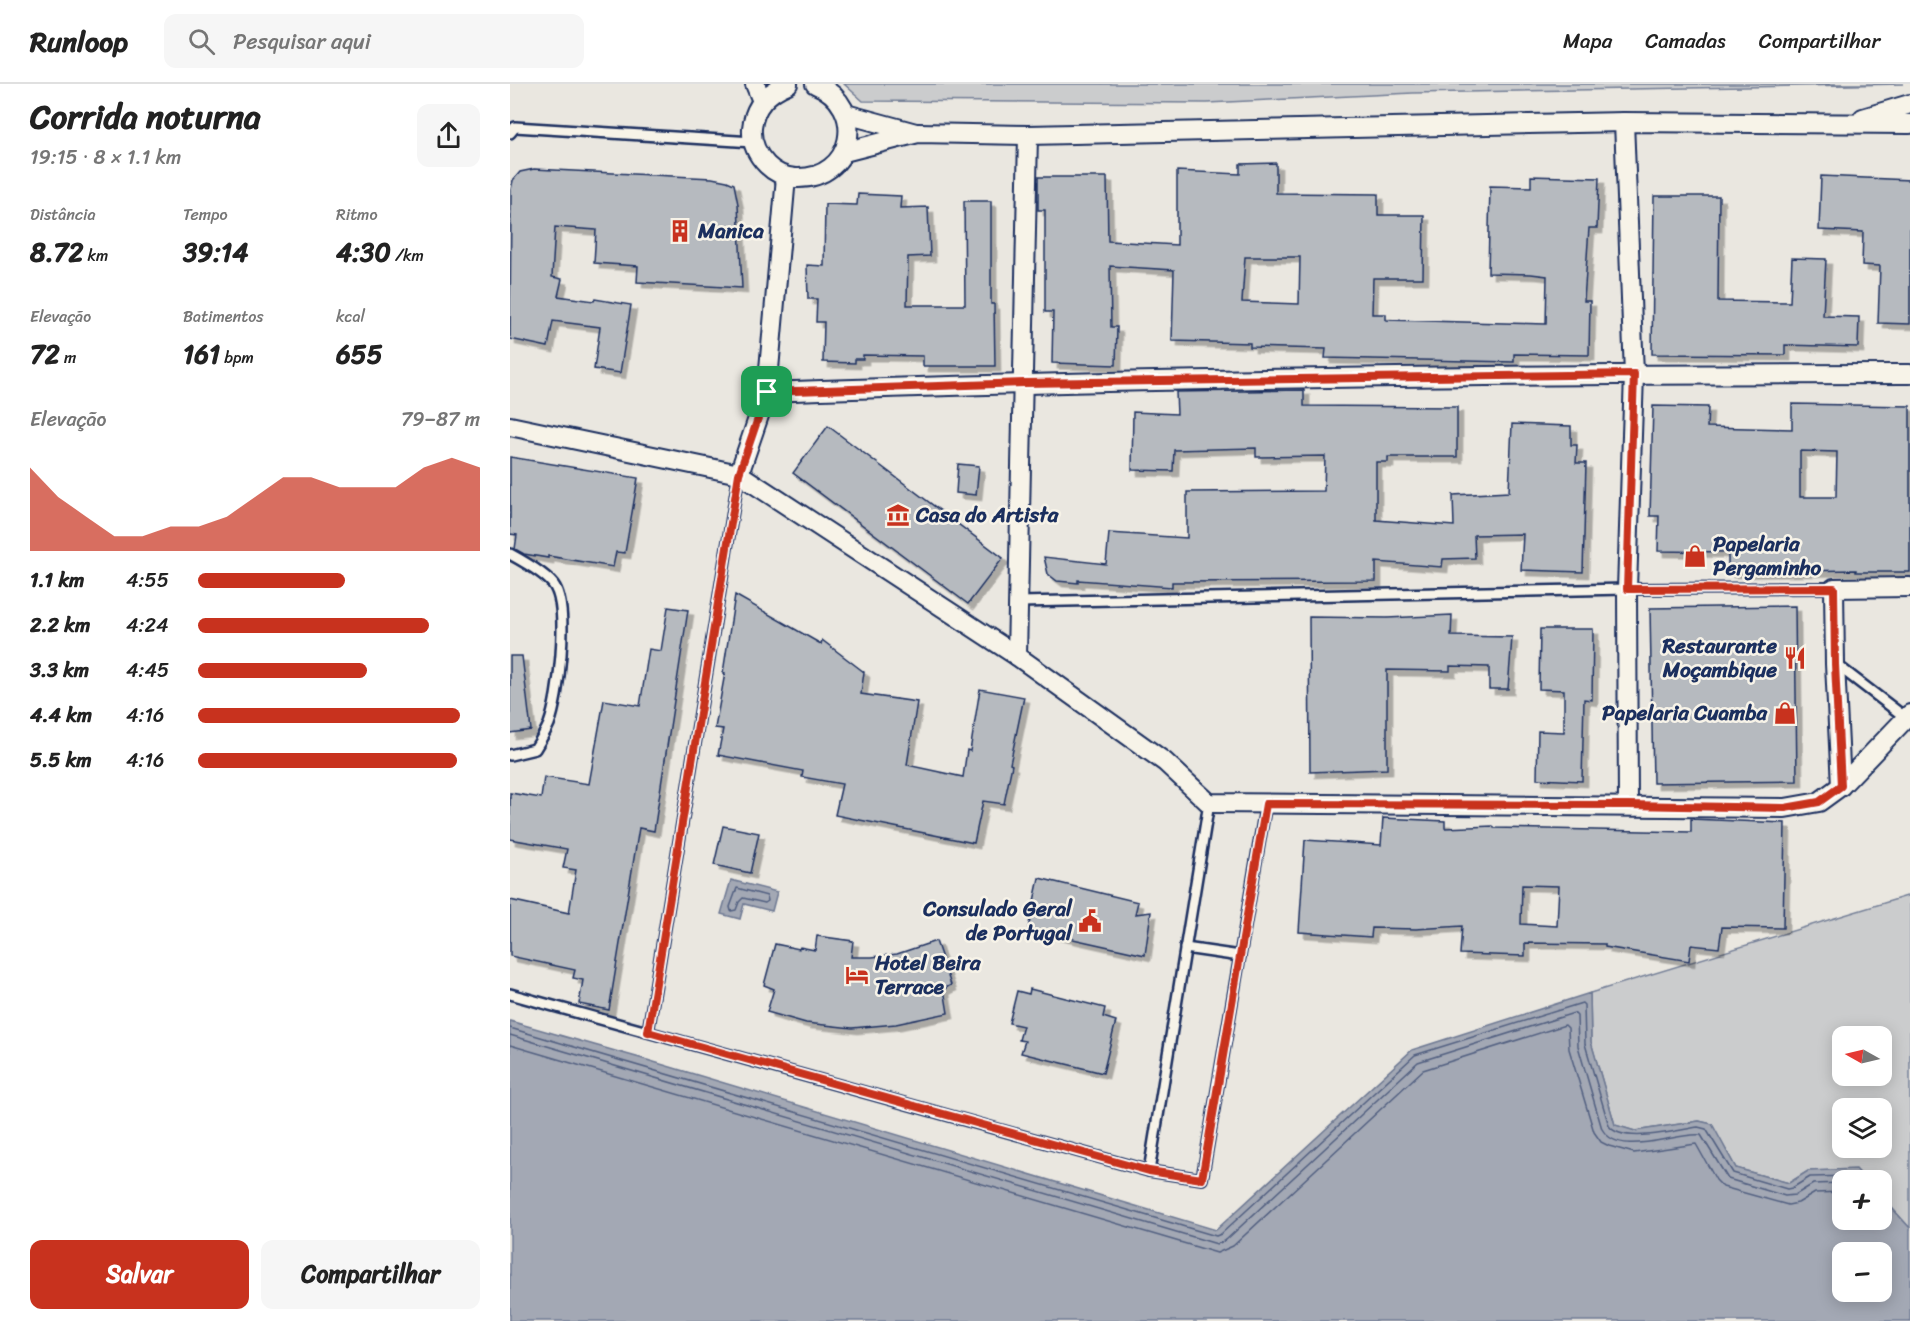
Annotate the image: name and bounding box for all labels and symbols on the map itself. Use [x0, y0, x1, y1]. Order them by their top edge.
place label: Manica [697, 212, 764, 250]
building icon: Manica [667, 218, 693, 244]
pin [741, 366, 792, 417]
place label: Casa do Artista [915, 496, 1060, 534]
museum icon: Casa do Artista [885, 502, 911, 528]
place label: Papelaria Pergaminho [1713, 525, 1822, 587]
shop icon: Papelaria Pergaminho [1682, 543, 1708, 569]
place label: Restaurante Moçambique [1661, 627, 1777, 689]
restaurant icon: Restaurante Moçambique [1782, 645, 1808, 671]
place label: Papelaria Cuamba [1602, 694, 1768, 732]
shop icon: Papelaria Cuamba [1772, 700, 1798, 726]
place label: Consulado Geral de Portugal [922, 890, 1073, 952]
public building icon: Consulado Geral de Portugal [1077, 908, 1103, 934]
place label: Hotel Beira Terrace [874, 944, 982, 1006]
hotel icon: Hotel Beira Terrace [844, 962, 870, 988]
north arrow [1832, 1026, 1892, 1086]

